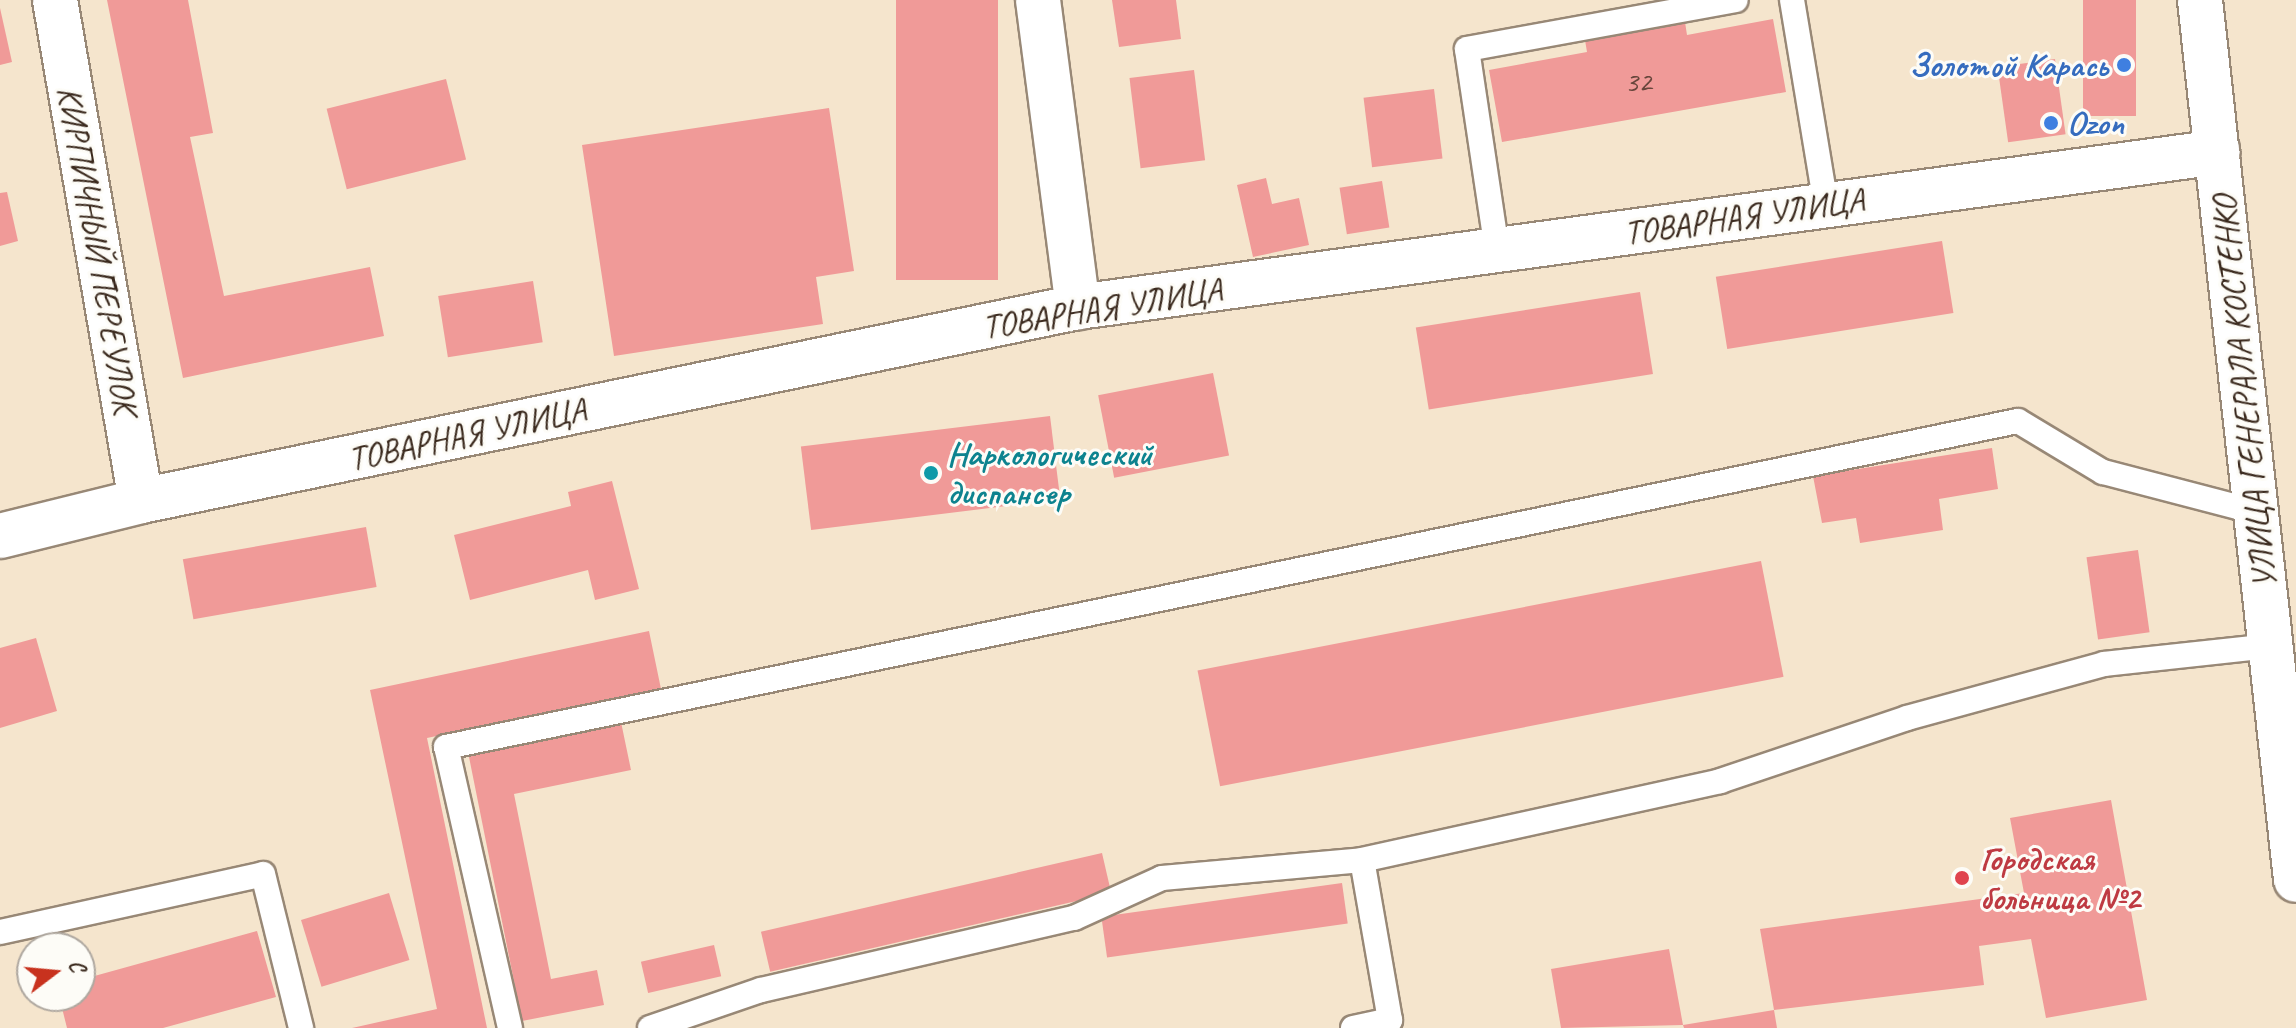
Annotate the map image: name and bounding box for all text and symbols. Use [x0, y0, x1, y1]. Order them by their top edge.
place label: Золотой Карась [1909, 45, 2108, 85]
marker: Золотой Карась [2115, 56, 2133, 74]
house number: 32 [1625, 63, 1651, 99]
street label: КИРПИЧНЫЙ ПЕРЕУЛОК [49, 83, 147, 417]
place label: Ozon [2067, 103, 2124, 143]
marker: Ozon [2042, 114, 2060, 132]
street label: ТОВАРНАЯ УЛИЦА [1621, 179, 1867, 253]
street label: УЛИЦА ГЕНЕРАЛА КОСТЕНКО [2203, 194, 2285, 590]
street label: ТОВАРНАЯ УЛИЦА [979, 269, 1225, 347]
street label: ТОВАРНАЯ УЛИЦА [344, 389, 590, 479]
place label: Наркологический диспансер [947, 433, 1152, 512]
marker: Наркологический диспансер [922, 464, 940, 482]
place label: Городская больница №2 [1980, 838, 2140, 918]
marker: Городская больница №2 [1951, 867, 1973, 889]
north arrow [16, 932, 96, 1012]
text: С [62, 957, 92, 975]

